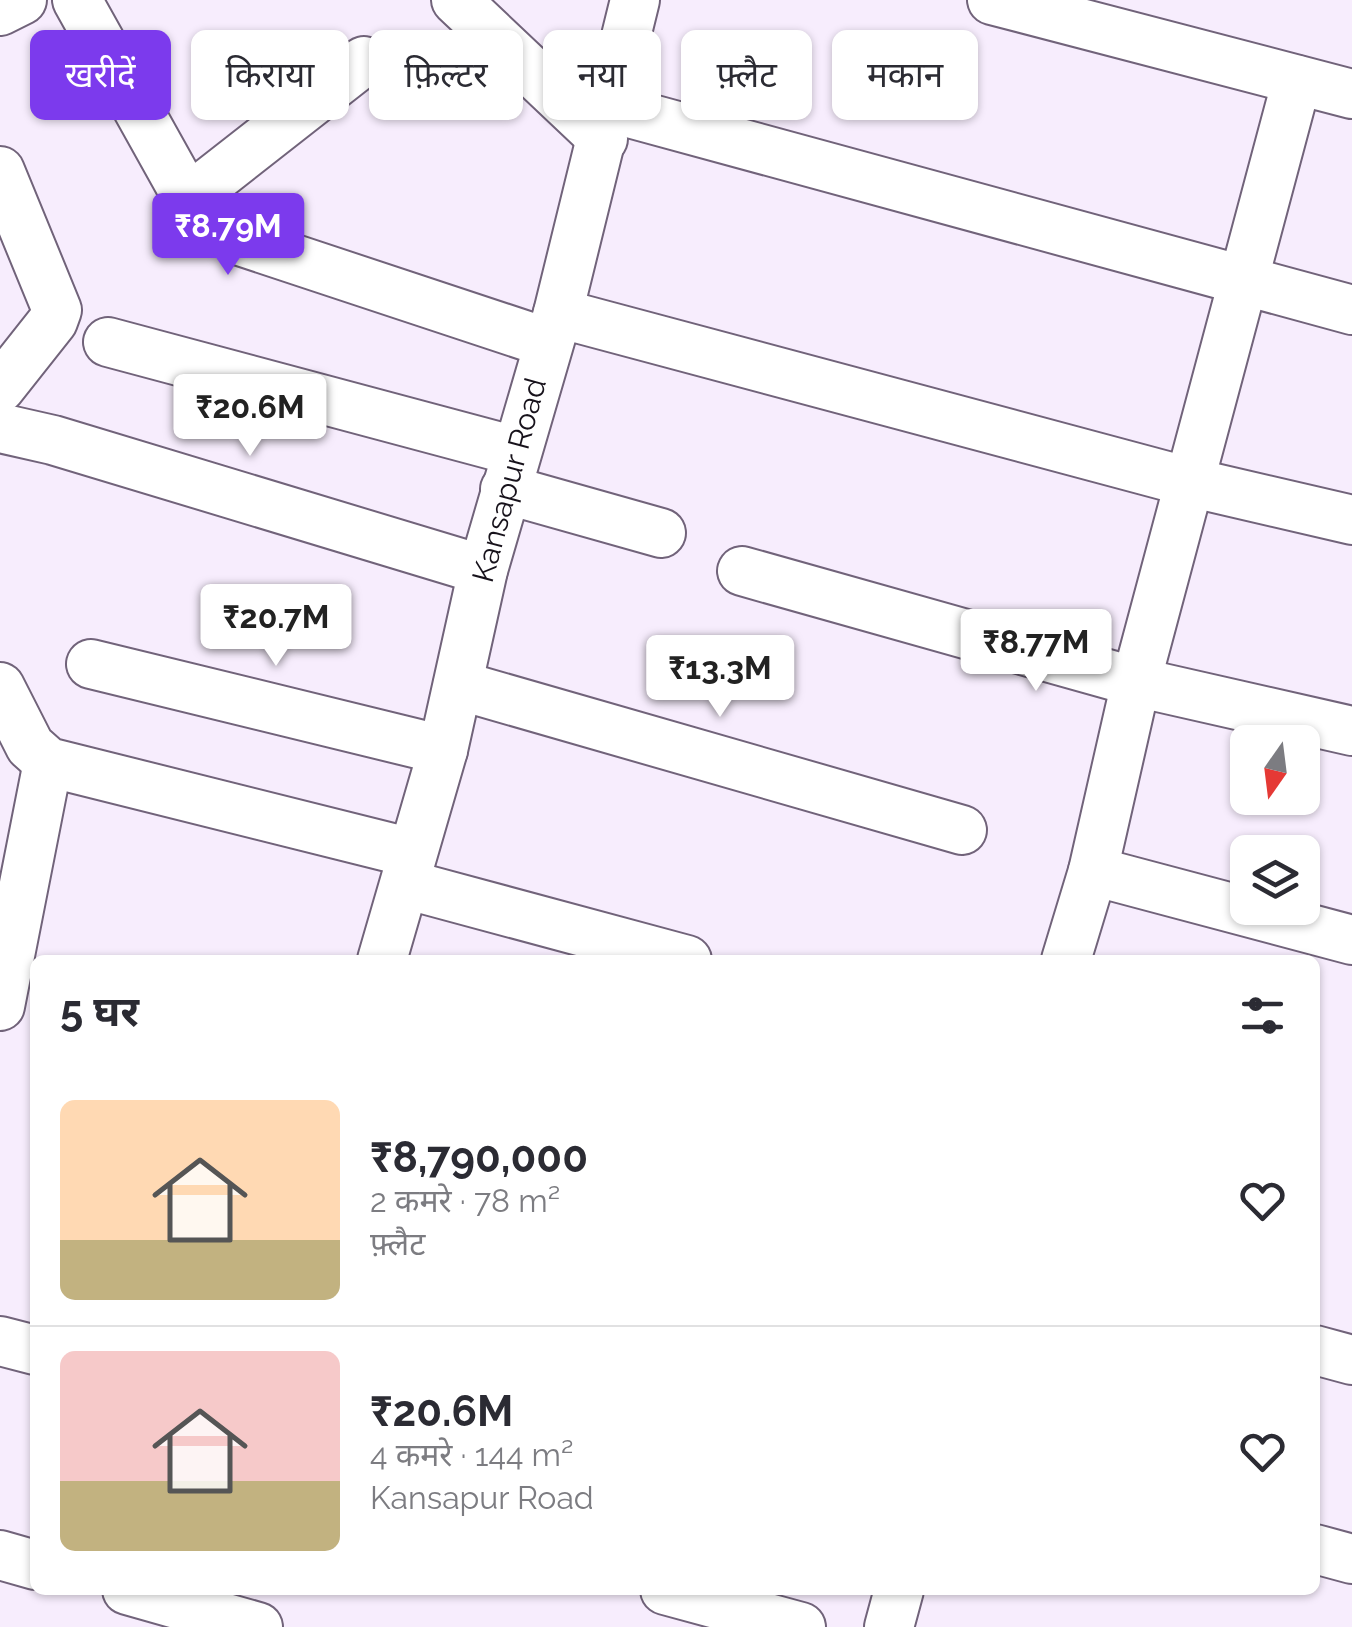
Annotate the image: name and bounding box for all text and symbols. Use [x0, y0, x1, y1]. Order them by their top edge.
chip: खरीदें [30, 30, 171, 120]
chip: किराया [191, 30, 349, 120]
chip: फ़िल्टर [369, 30, 523, 120]
chip: नया [543, 30, 661, 120]
chip: फ़्लैट [681, 30, 812, 120]
chip: मकान [832, 30, 978, 120]
pin: ₹8.79M [147, 193, 309, 278]
text: ₹8.79M [174, 207, 282, 244]
pin: ₹20.6M [169, 374, 331, 459]
street label: Kansapur Road [465, 374, 553, 586]
text: ₹20.6M [195, 388, 305, 425]
pin: ₹20.7M [195, 584, 357, 669]
text: ₹20.7M [222, 598, 330, 635]
pin: ₹8.77M [955, 609, 1117, 694]
text: ₹8.77M [983, 623, 1089, 660]
pin: ₹13.3M [639, 635, 801, 720]
text: ₹13.3M [668, 649, 772, 686]
north arrow [1230, 725, 1320, 815]
map controls [1230, 725, 1320, 925]
button: layers [1230, 835, 1320, 925]
text: 5 घर [60, 987, 139, 1036]
icon: filters [1235, 988, 1290, 1043]
text: ₹8,790,000 [370, 1133, 588, 1182]
icon: home [140, 1140, 260, 1260]
icon: heart [1235, 1173, 1290, 1228]
text: 2 कमरे · 78 m² [370, 1182, 560, 1219]
text: फ़्लैट [370, 1225, 425, 1262]
text: ₹20.6M [370, 1387, 513, 1436]
icon: home [140, 1391, 260, 1511]
icon: heart [1235, 1424, 1290, 1479]
text: 4 कमरे · 144 m² [370, 1436, 573, 1473]
text: Kansapur Road [370, 1479, 594, 1516]

